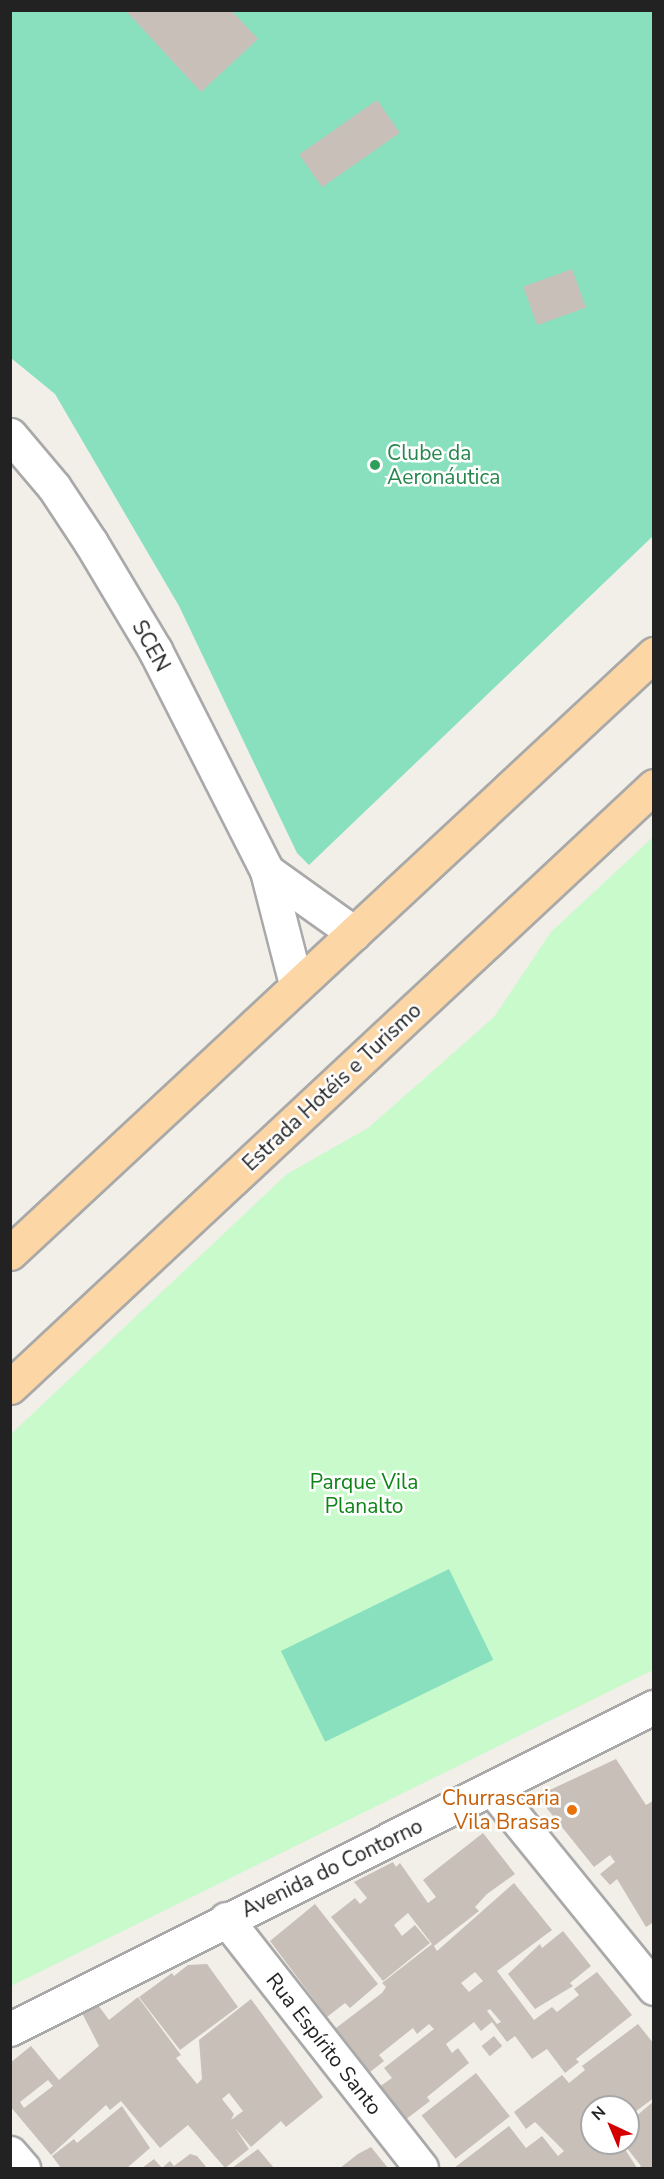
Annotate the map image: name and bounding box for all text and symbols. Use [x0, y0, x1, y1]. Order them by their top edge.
place label: Clube da Aeronáutica [387, 440, 500, 490]
marker: Clube da Aeronáutica [368, 458, 382, 472]
street label: SCEN [127, 616, 175, 676]
street label: Estrada Hotéis e Turismo [238, 998, 426, 1176]
park label: Parque Vila Planalto [310, 1469, 418, 1519]
place label: Churrascaria Vila Brasas [442, 1785, 560, 1835]
marker: Churrascaria Vila Brasas [565, 1803, 579, 1817]
street label: Avenida do Contorno [237, 1813, 427, 1923]
street label: Rua Espírito Santo [261, 1968, 387, 2120]
north arrow [580, 2095, 640, 2155]
text: N [587, 2101, 611, 2126]

